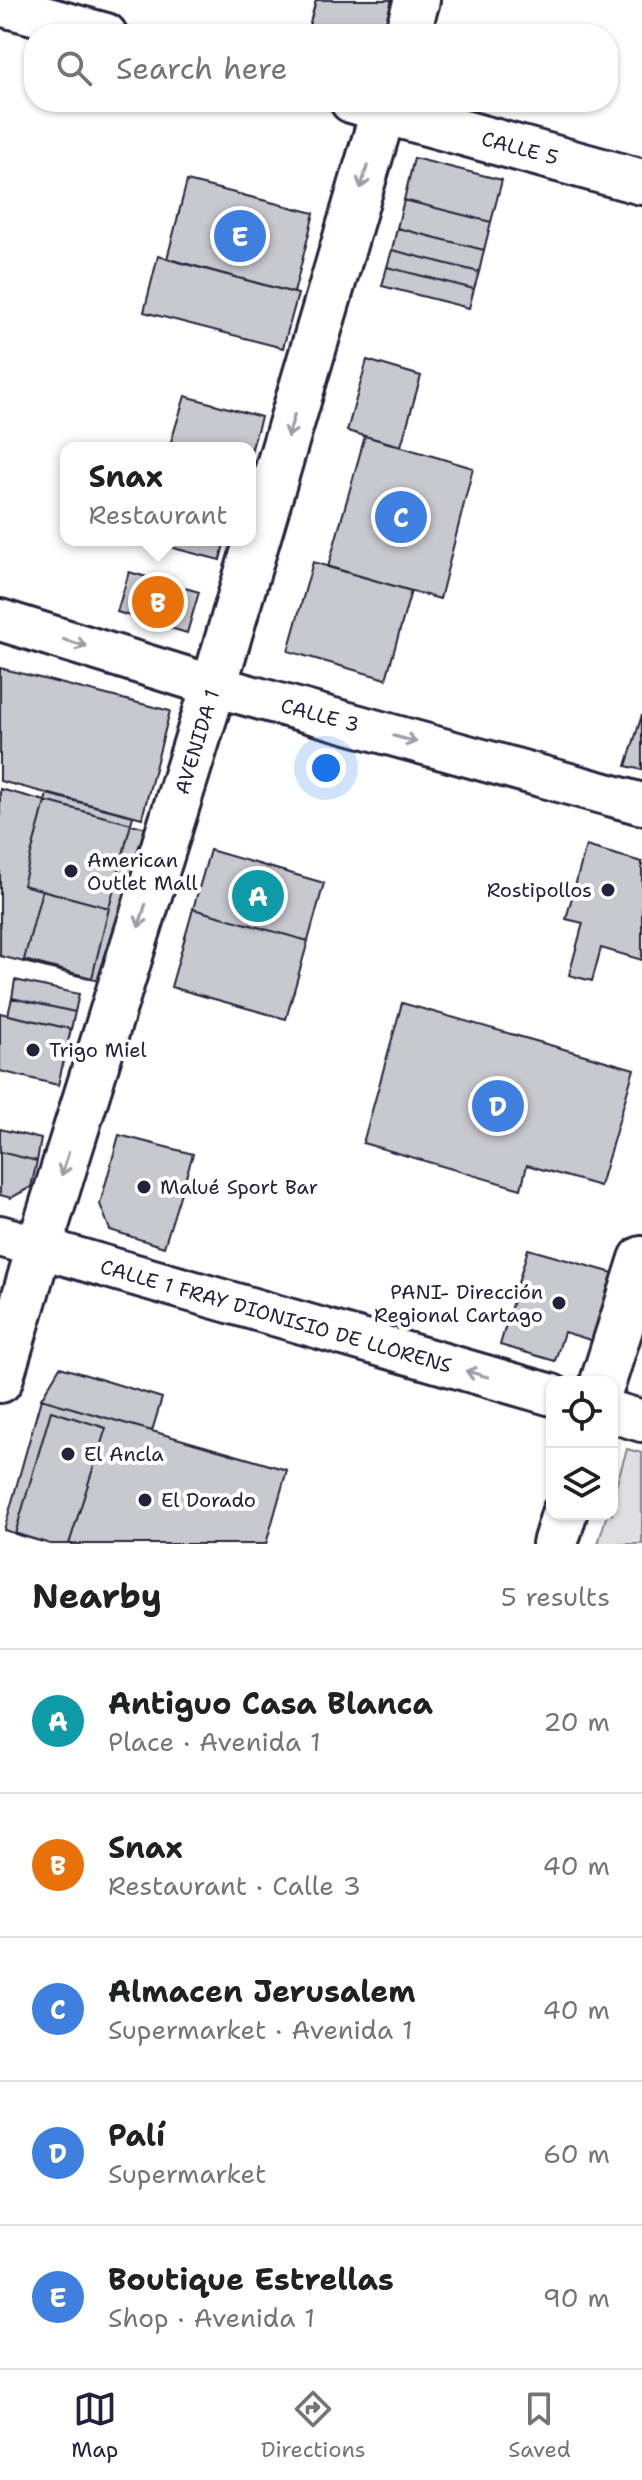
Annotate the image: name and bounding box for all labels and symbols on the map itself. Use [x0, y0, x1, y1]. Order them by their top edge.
street label: CALLE 5 [479, 125, 561, 171]
one-way arrow [356, 163, 371, 189]
pin: E [214, 206, 266, 266]
one-way arrow [283, 413, 298, 439]
pin: C [375, 487, 427, 547]
pin: B [132, 572, 184, 632]
one-way arrow [61, 636, 87, 651]
street label: AVENIDA 1 [169, 686, 225, 798]
street label: CALLE 3 [278, 692, 362, 738]
one-way arrow [392, 732, 418, 747]
your location [306, 748, 346, 788]
place label: American Outlet Mall [87, 847, 197, 896]
marker: American Outlet Mall [62, 862, 80, 880]
pin: A [232, 866, 284, 926]
place label: Rostipollos [487, 877, 592, 903]
marker: Rostipollos [599, 881, 617, 899]
one-way arrow [134, 903, 149, 929]
place label: Trigo Miel [49, 1037, 146, 1063]
marker: Trigo Miel [24, 1041, 42, 1059]
pin: D [472, 1076, 524, 1136]
one-way arrow [57, 1151, 72, 1177]
place label: Malué Sport Bar [160, 1174, 318, 1200]
marker: Malué Sport Bar [135, 1178, 153, 1196]
street label: CALLE 1 FRAY DIONISIO DE LLORENS [97, 1253, 455, 1379]
place label: PANI- Dirección Regional Cartago [374, 1279, 543, 1328]
marker: PANI- Dirección Regional Cartago [550, 1294, 568, 1312]
one-way arrow [465, 1366, 490, 1380]
place label: El Ancla [84, 1441, 164, 1467]
marker: El Ancla [59, 1445, 77, 1463]
place label: El Dorado [161, 1487, 256, 1513]
marker: El Dorado [136, 1491, 154, 1509]

